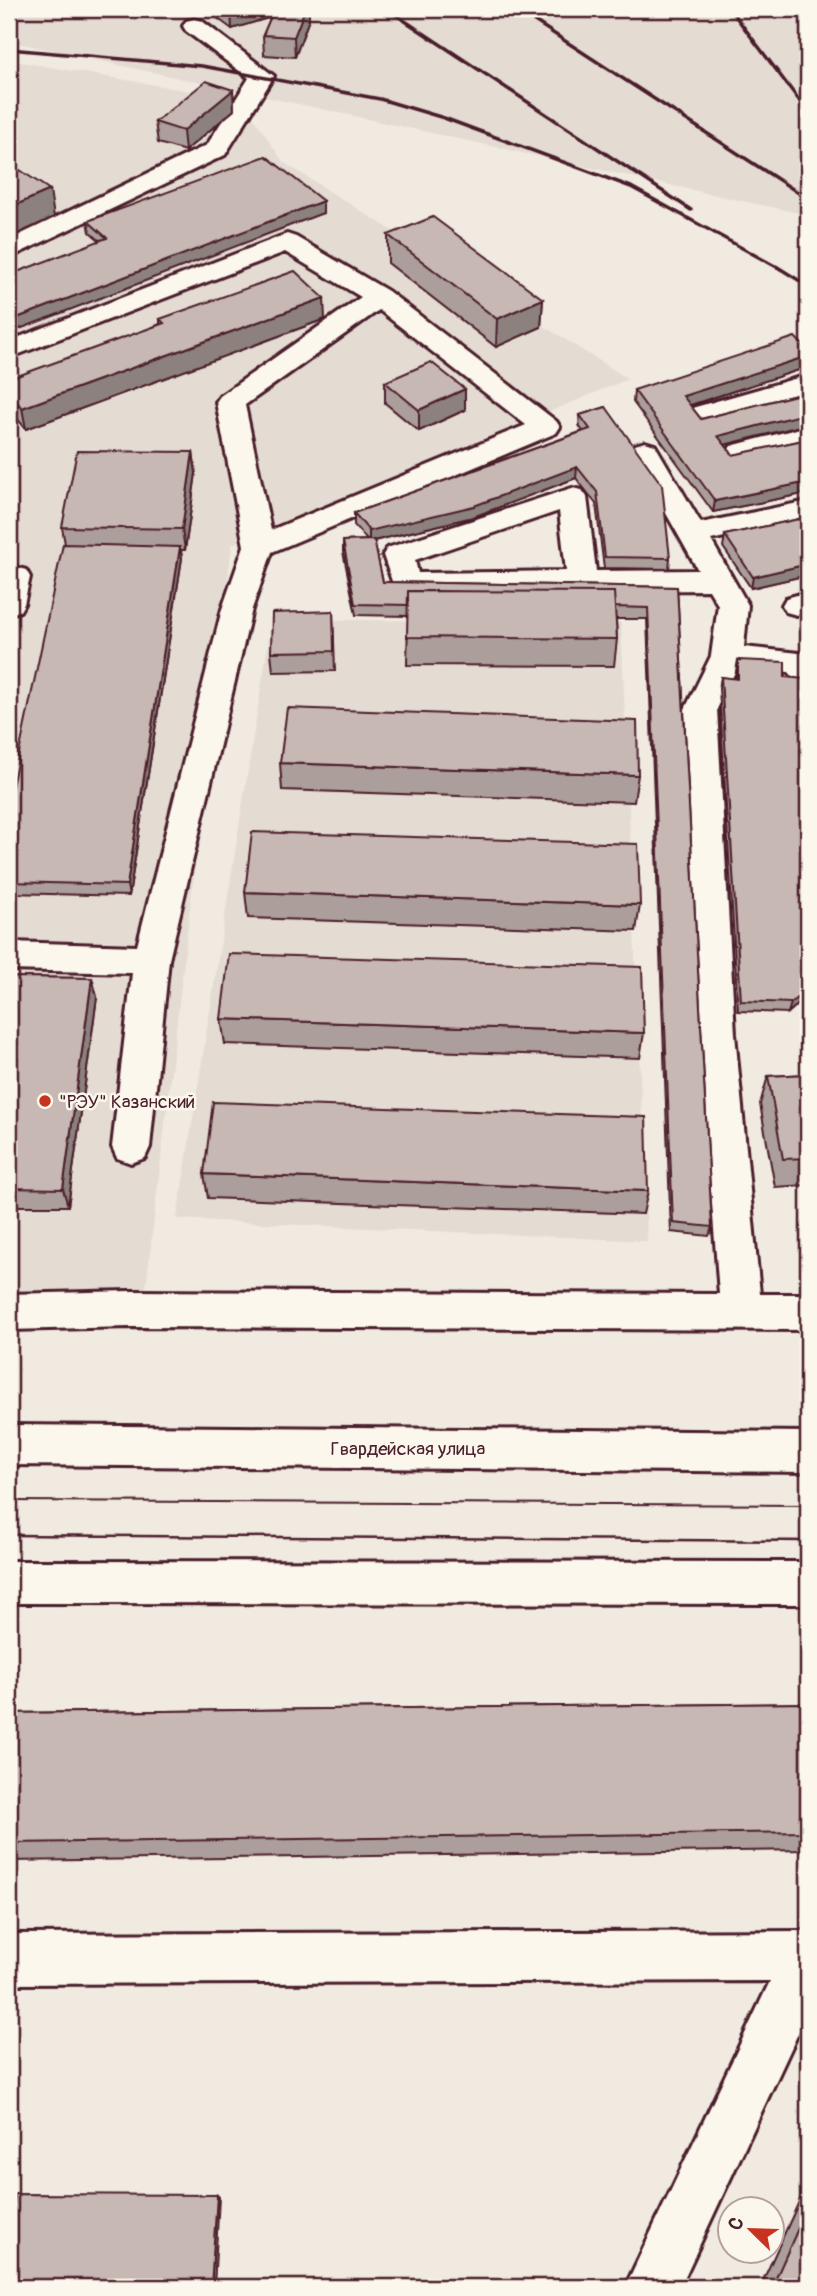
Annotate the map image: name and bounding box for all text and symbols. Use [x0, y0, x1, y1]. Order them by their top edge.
place label: "РЭУ" Казанский [59, 1090, 195, 1114]
marker: "РЭУ" Казанский [37, 1093, 53, 1109]
street label: Гвардейская улица [331, 1437, 486, 1461]
north arrow [716, 2194, 786, 2264]
text: С [723, 2213, 750, 2234]

